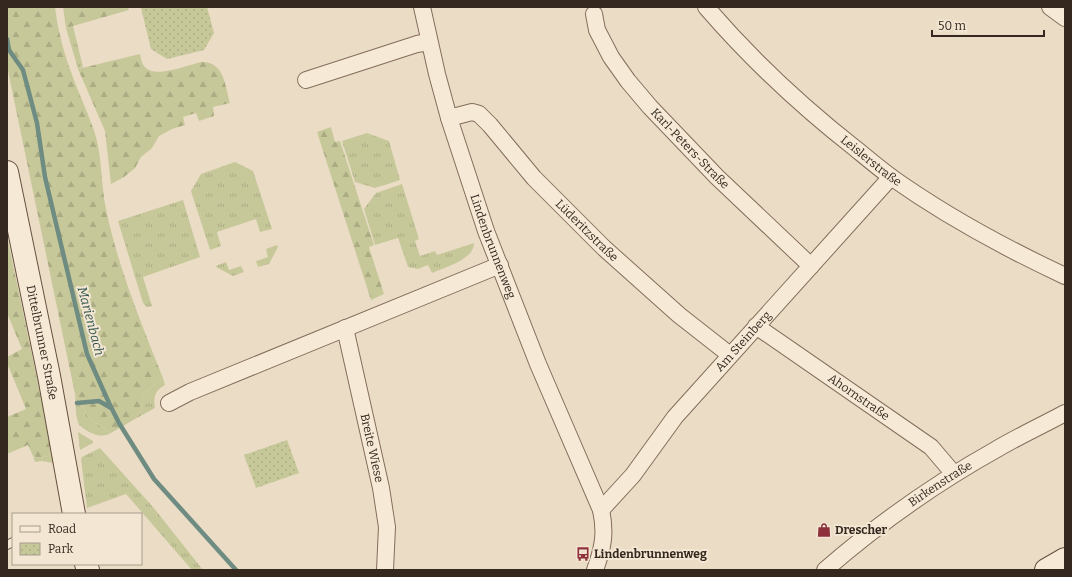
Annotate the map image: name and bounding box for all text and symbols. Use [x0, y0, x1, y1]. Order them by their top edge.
scale bar [932, 12, 1044, 38]
text: 50 m [938, 19, 967, 33]
street label: Karl-Peters-Straße [648, 105, 732, 192]
street label: Leislerstraße [838, 133, 904, 189]
street label: Lindenbrunnenweg [467, 192, 519, 301]
street label: Lüderitzstraße [553, 197, 621, 264]
street label: Dittelbrunner Straße [23, 284, 60, 401]
water label: Marienbach [75, 285, 107, 357]
street label: Am Steinberg [712, 308, 774, 374]
street label: Ahornstraße [825, 371, 892, 423]
street label: Breite Wiese [357, 412, 387, 484]
street label: Birkenstraße [906, 458, 974, 509]
legend [12, 513, 142, 565]
text: Road [48, 522, 76, 536]
shop icon: Drescher [816, 522, 832, 538]
place label: Drescher [835, 523, 888, 537]
text: Park [48, 542, 74, 556]
bus stop icon: Lindenbrunnenweg [575, 546, 591, 562]
place label: Lindenbrunnenweg [594, 547, 707, 561]

